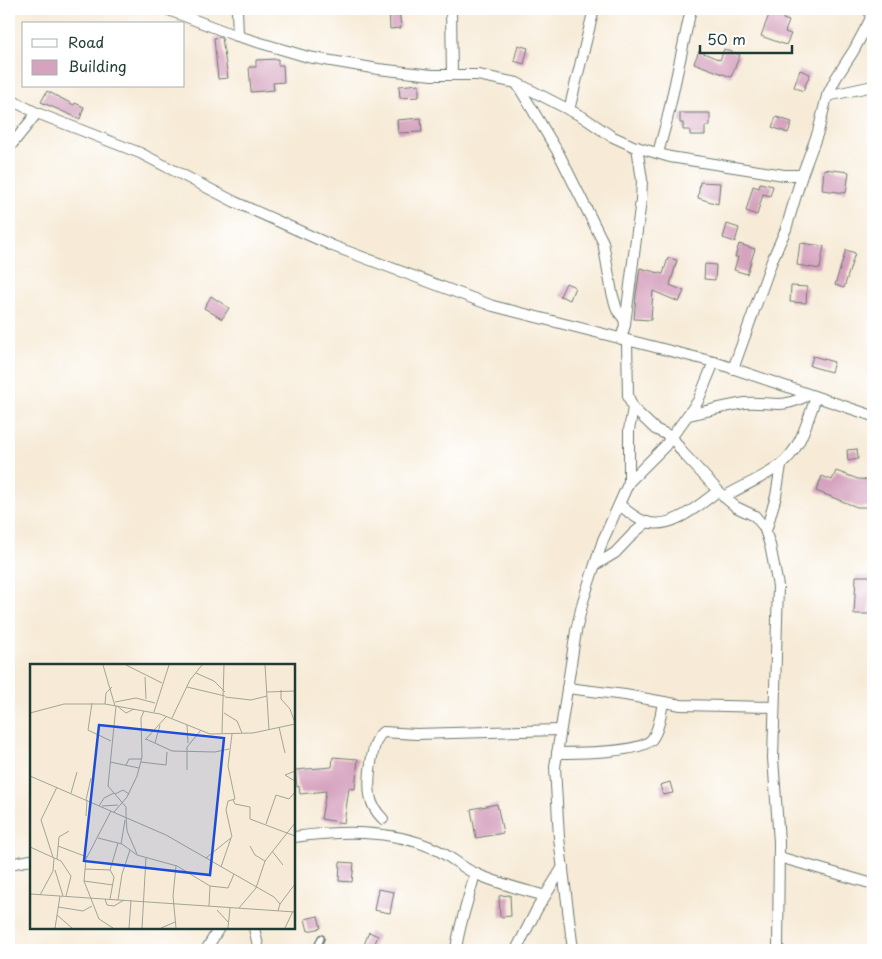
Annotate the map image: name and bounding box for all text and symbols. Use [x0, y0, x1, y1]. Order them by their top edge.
legend [22, 22, 185, 88]
scale bar [700, 22, 792, 54]
text: 50 m [707, 27, 746, 50]
text: Road [68, 30, 104, 53]
text: Building [68, 54, 127, 77]
inset map [30, 664, 295, 929]

